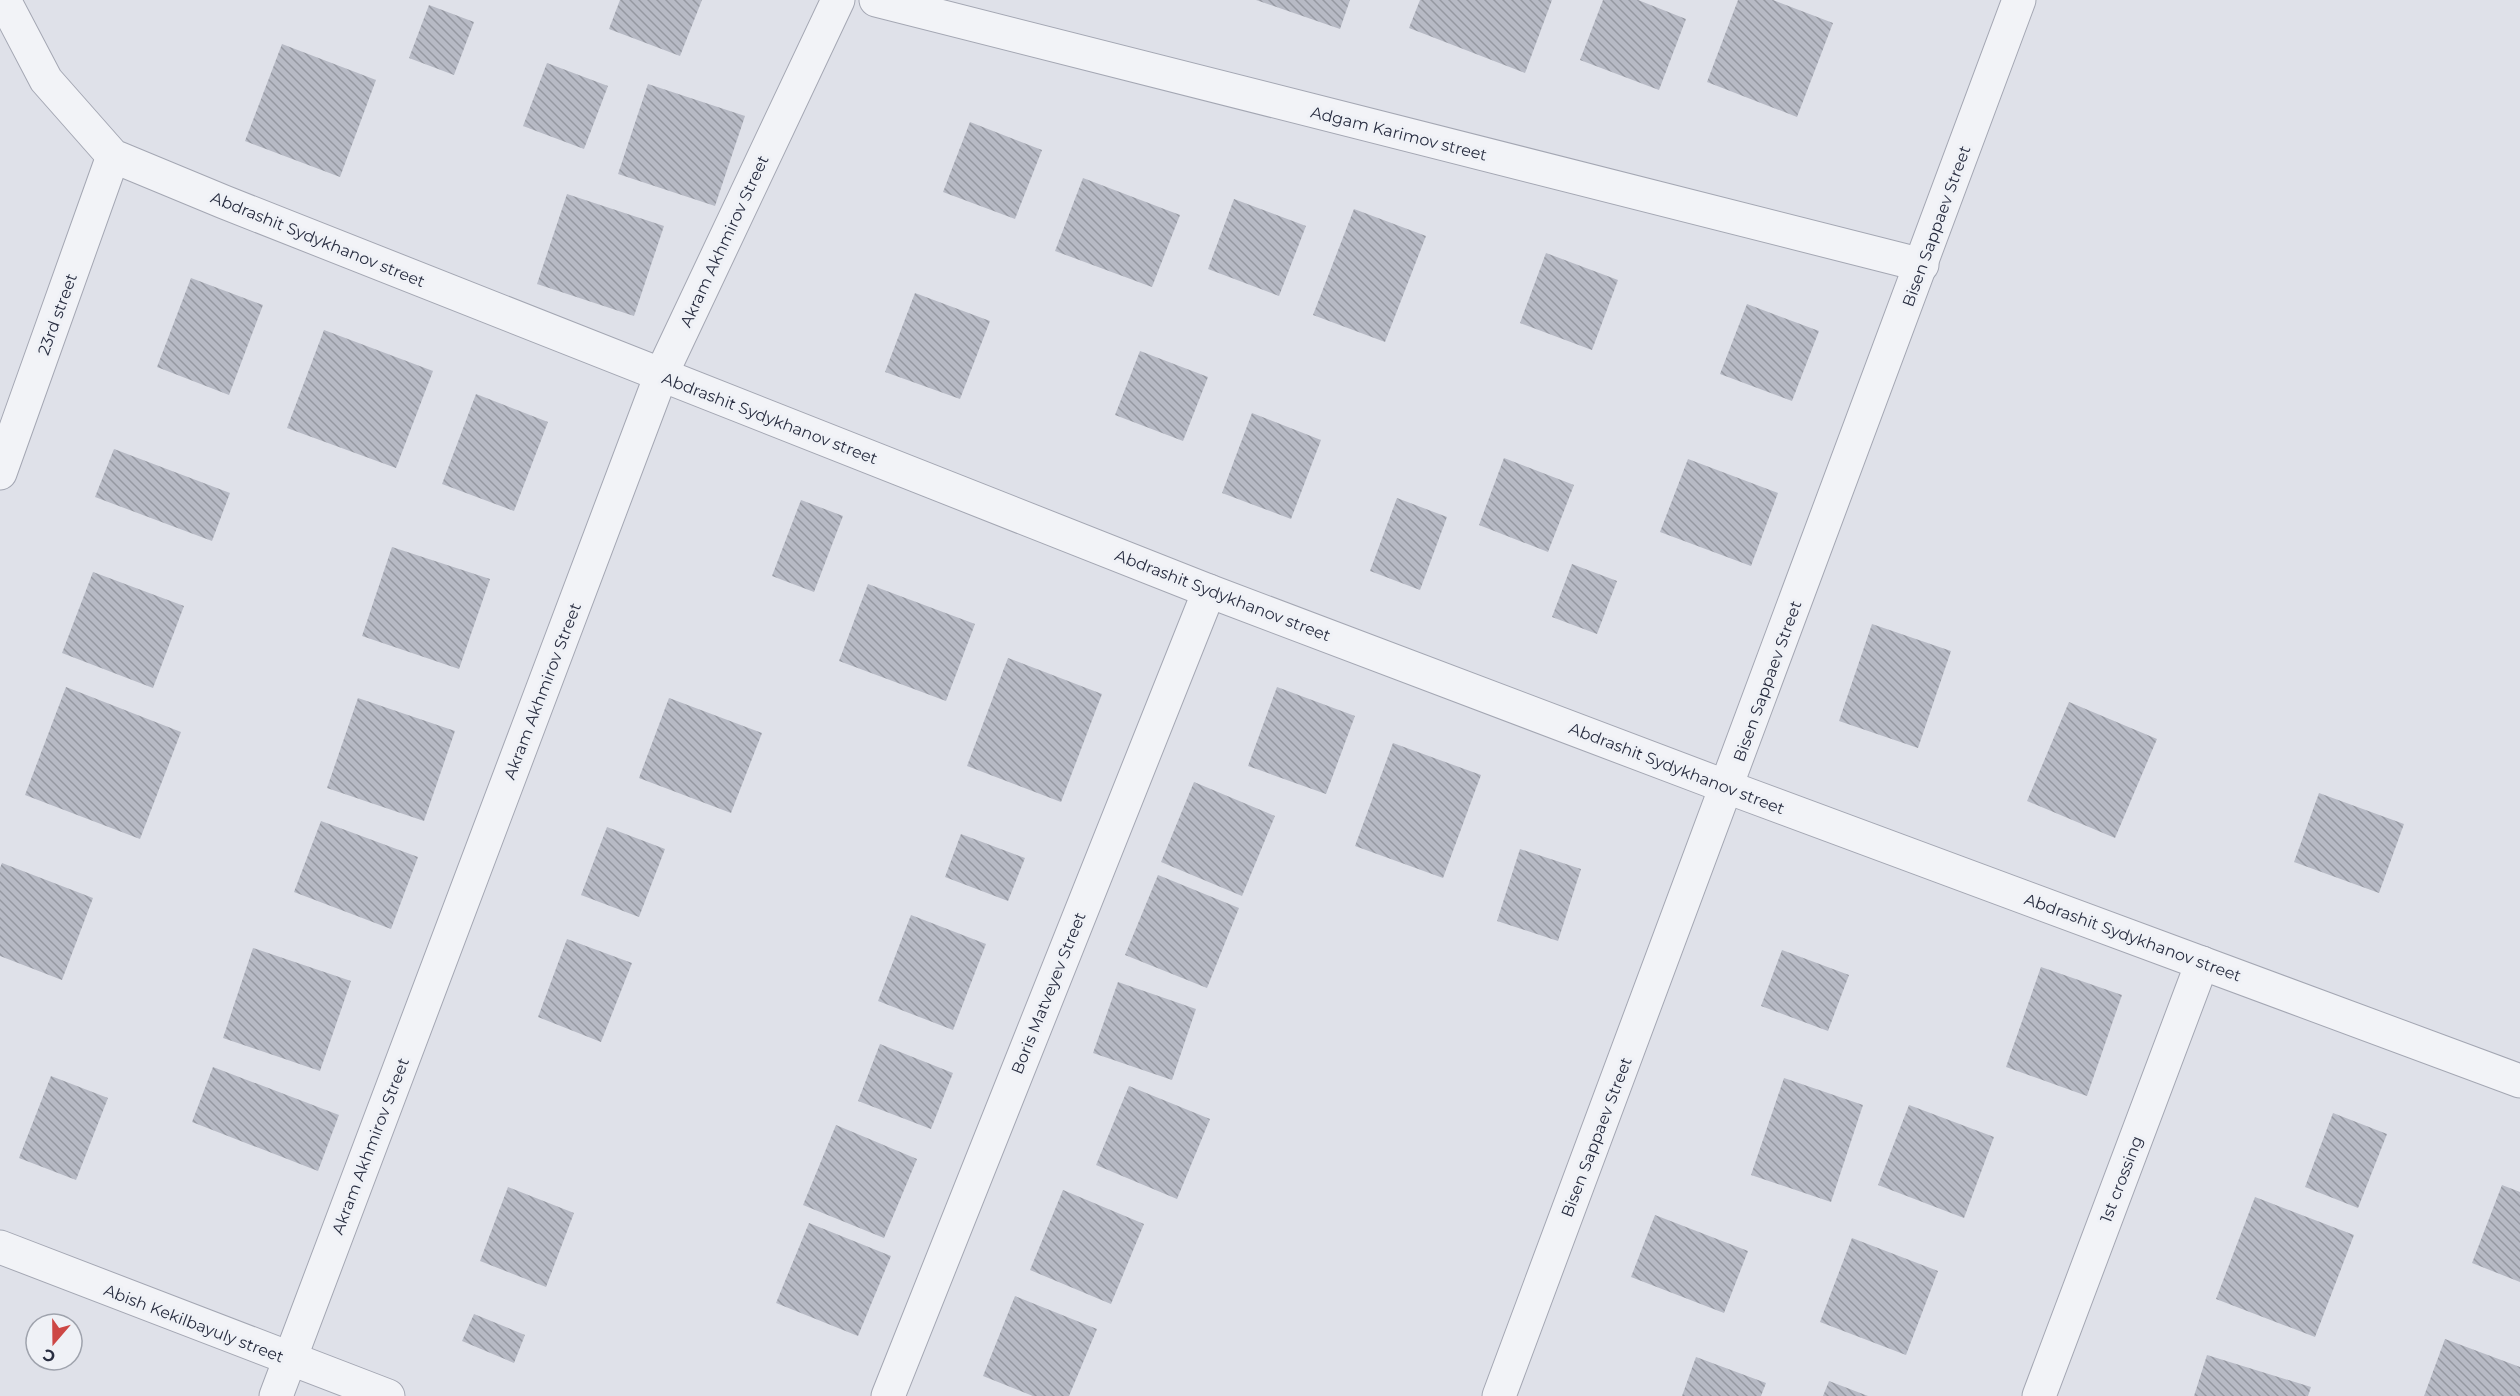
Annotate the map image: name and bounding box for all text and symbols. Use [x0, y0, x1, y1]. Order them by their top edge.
street label: Adgam Karimov street [1309, 102, 1489, 165]
street label: Bisen Sappaev Street [1898, 143, 1975, 309]
street label: Akram Akhmirov Street [676, 152, 773, 330]
street label: Abdrashit Sydykhanov street [208, 188, 428, 291]
street label: 23rd street [34, 270, 81, 358]
street label: Abdrashit Sydykhanov street [659, 369, 881, 469]
street label: Abdrashit Sydykhanov street [1112, 546, 1334, 646]
street label: Bisen Sappaev Street [1729, 598, 1806, 764]
street label: Akram Akhmirov Street [500, 600, 585, 782]
street label: Abdrashit Sydykhanov street [1566, 719, 1788, 819]
street label: Abdrashit Sydykhanov street [2022, 889, 2244, 986]
street label: Boris Matveyev Street [1007, 909, 1090, 1077]
street label: Bisen Sappaev Street [1557, 1054, 1636, 1220]
street label: Akram Akhmirov Street [328, 1055, 413, 1237]
street label: 1st crossing [2096, 1133, 2147, 1225]
street label: Abish Kekilbayuly street [101, 1280, 287, 1367]
north arrow [24, 1312, 84, 1372]
text: С [40, 1345, 58, 1367]

